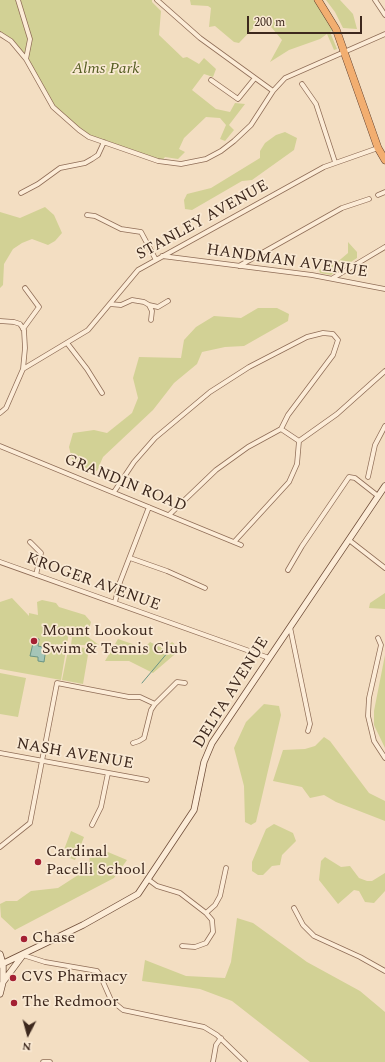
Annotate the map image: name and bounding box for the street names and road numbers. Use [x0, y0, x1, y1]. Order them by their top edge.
street label: STANLEY AVENUE [134, 177, 272, 265]
street label: HANDMAN AVENUE [205, 241, 369, 283]
street label: GRANDIN ROAD [61, 451, 189, 517]
street label: KROGER AVENUE [23, 550, 163, 616]
street label: DELTA AVENUE [190, 634, 274, 752]
street label: NASH AVENUE [15, 735, 135, 775]

